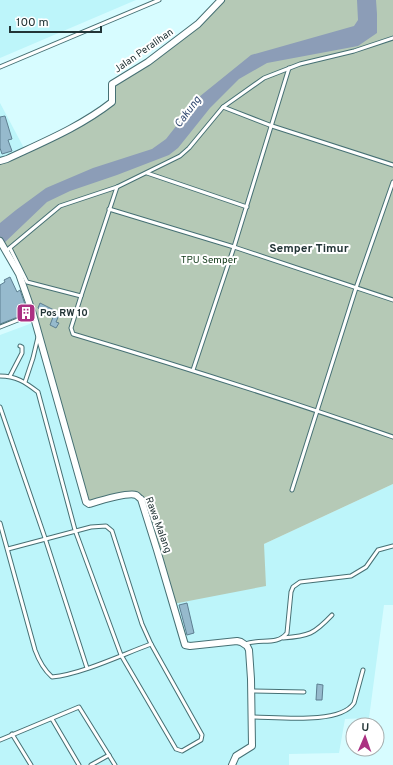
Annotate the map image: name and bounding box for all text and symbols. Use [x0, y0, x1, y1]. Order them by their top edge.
scale bar [10, 8, 101, 34]
text: 100 m [16, 15, 49, 31]
street label: Jalan Peralihan [112, 26, 176, 76]
water label: Cakung [172, 93, 205, 131]
district label: Semper Timur [269, 241, 349, 257]
park label: TPU Semper [181, 254, 237, 267]
building icon: Pos RW 10 [15, 302, 37, 324]
place label: Pos RW 10 [40, 307, 88, 320]
street label: Rawa Malang [142, 495, 174, 555]
north arrow [345, 717, 385, 757]
text: U [361, 721, 369, 735]

